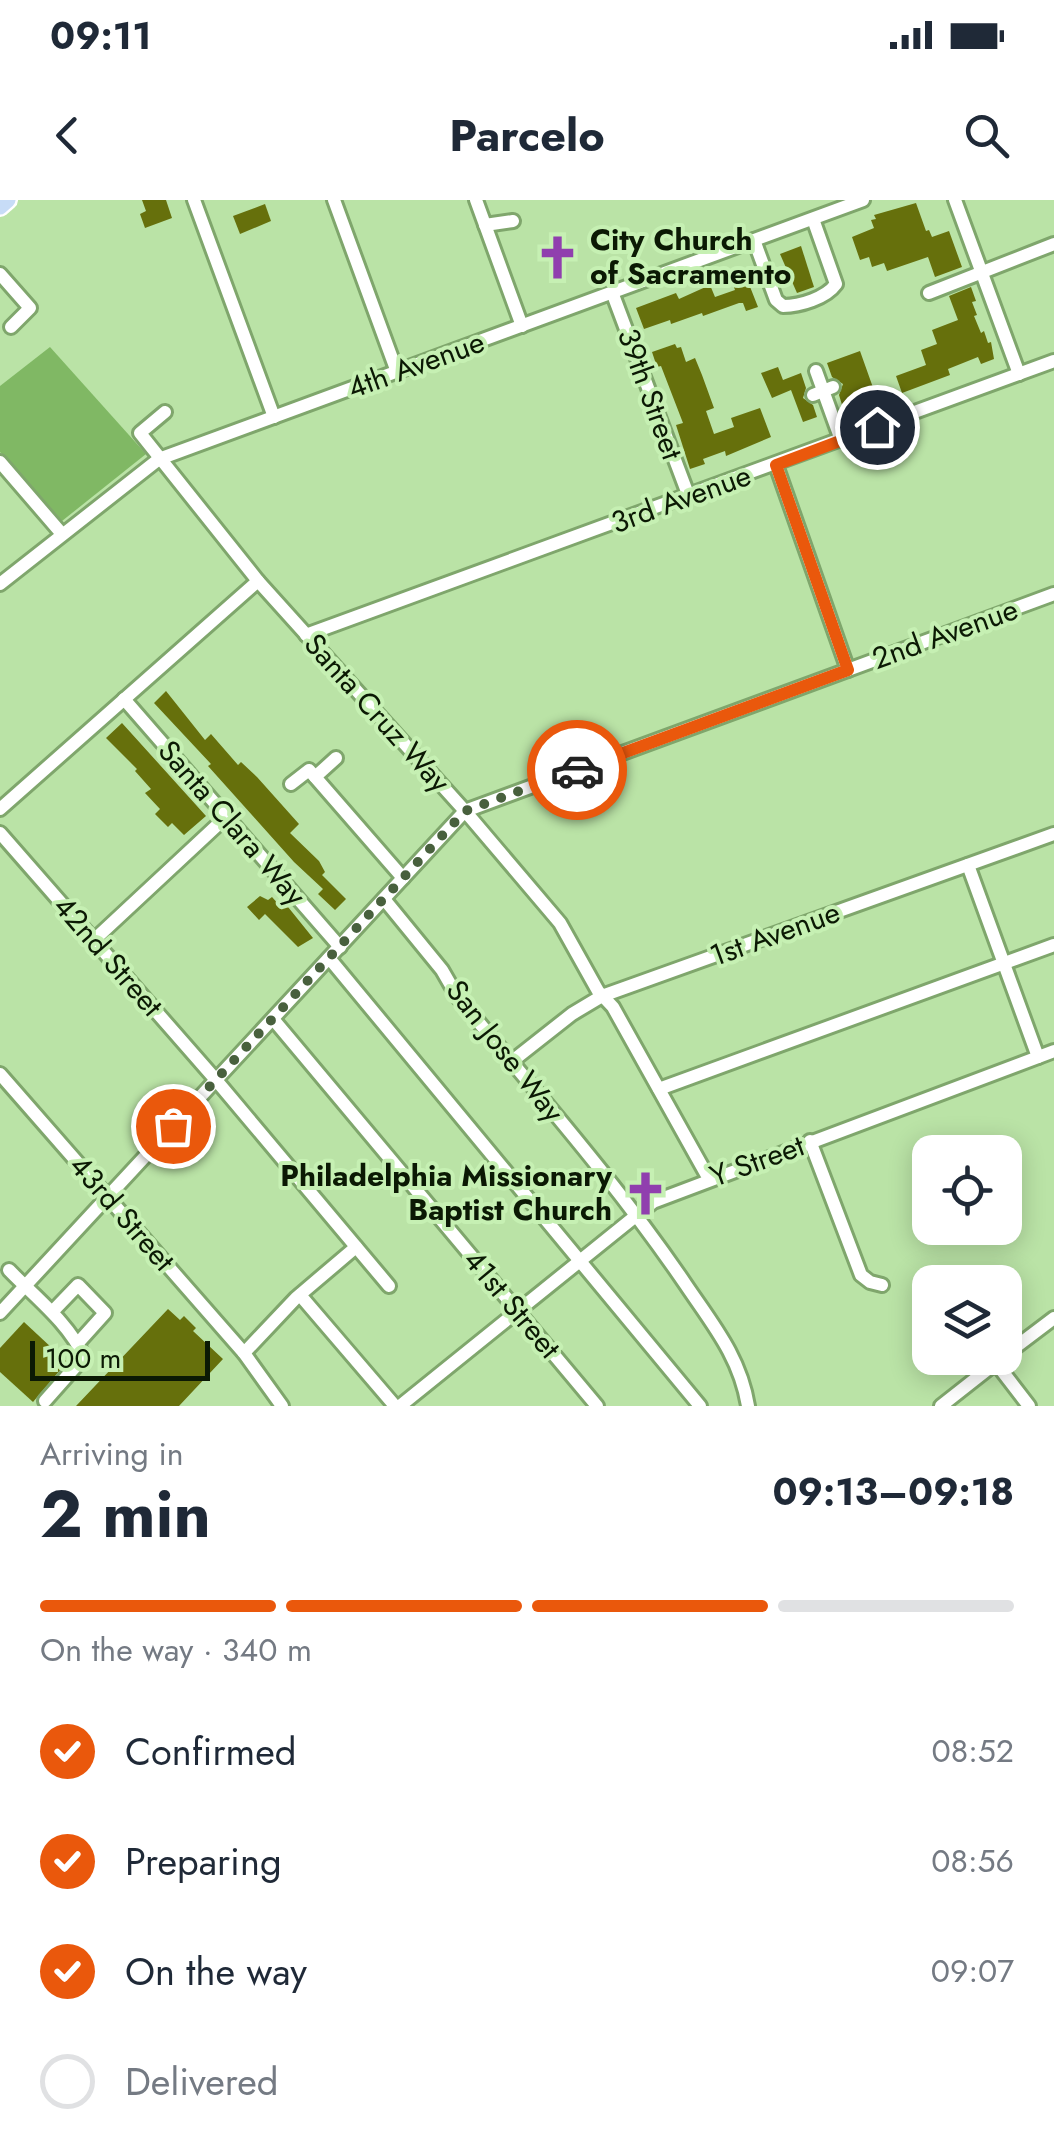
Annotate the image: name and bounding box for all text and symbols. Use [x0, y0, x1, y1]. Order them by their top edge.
text: 09:11 [50, 8, 152, 63]
text: Parcelo [449, 103, 605, 168]
icon: back [40, 108, 95, 163]
icon: search [959, 108, 1014, 163]
place label: City Church of Sacramento [590, 218, 792, 295]
church icon: City Church of Sacramento [533, 233, 581, 281]
street label: 4th Avenue [341, 320, 490, 409]
street label: 39th Street [607, 322, 694, 466]
pin [835, 385, 920, 470]
icon: home [850, 400, 905, 455]
street label: 3rd Avenue [605, 453, 757, 544]
street label: 2nd Avenue [866, 587, 1024, 680]
street label: Santa Cruz Way [294, 624, 461, 802]
courier [527, 720, 627, 820]
street label: Santa Clara Way [148, 730, 317, 916]
icon: car [550, 743, 605, 798]
street label: 42nd Street [44, 886, 174, 1026]
street label: 1st Avenue [704, 890, 846, 977]
street label: San Jose Way [436, 971, 575, 1132]
pin [131, 1084, 216, 1169]
icon: bag [146, 1099, 201, 1154]
street label: Y Street [704, 1123, 811, 1197]
map controls [912, 1135, 1022, 1375]
button: locate [912, 1135, 1022, 1245]
street label: 43rd Street [60, 1145, 186, 1281]
place label: Philadelphia Missionary Baptist Church [280, 1154, 612, 1231]
church icon: Philadelphia Missionary Baptist Church [621, 1169, 669, 1217]
street label: 41st Street [454, 1240, 571, 1368]
button: layers [912, 1265, 1022, 1375]
scale bar [30, 1336, 210, 1380]
text: 100 m [45, 1338, 121, 1379]
text: Arriving in [40, 1431, 184, 1477]
text: 09:13–09:18 [772, 1464, 1014, 1519]
text: 2 min [40, 1467, 211, 1561]
text: On the way · 340 m [40, 1627, 312, 1673]
icon: check [40, 1724, 95, 1779]
text: Confirmed [125, 1724, 296, 1779]
text: 08:52 [931, 1728, 1014, 1774]
icon: check [40, 1834, 95, 1889]
text: Preparing [125, 1834, 282, 1889]
text: 08:56 [931, 1838, 1014, 1884]
icon: check [40, 1944, 95, 1999]
text: On the way [125, 1944, 307, 1999]
text: 09:07 [931, 1948, 1014, 1994]
text: Delivered [125, 2054, 278, 2109]

